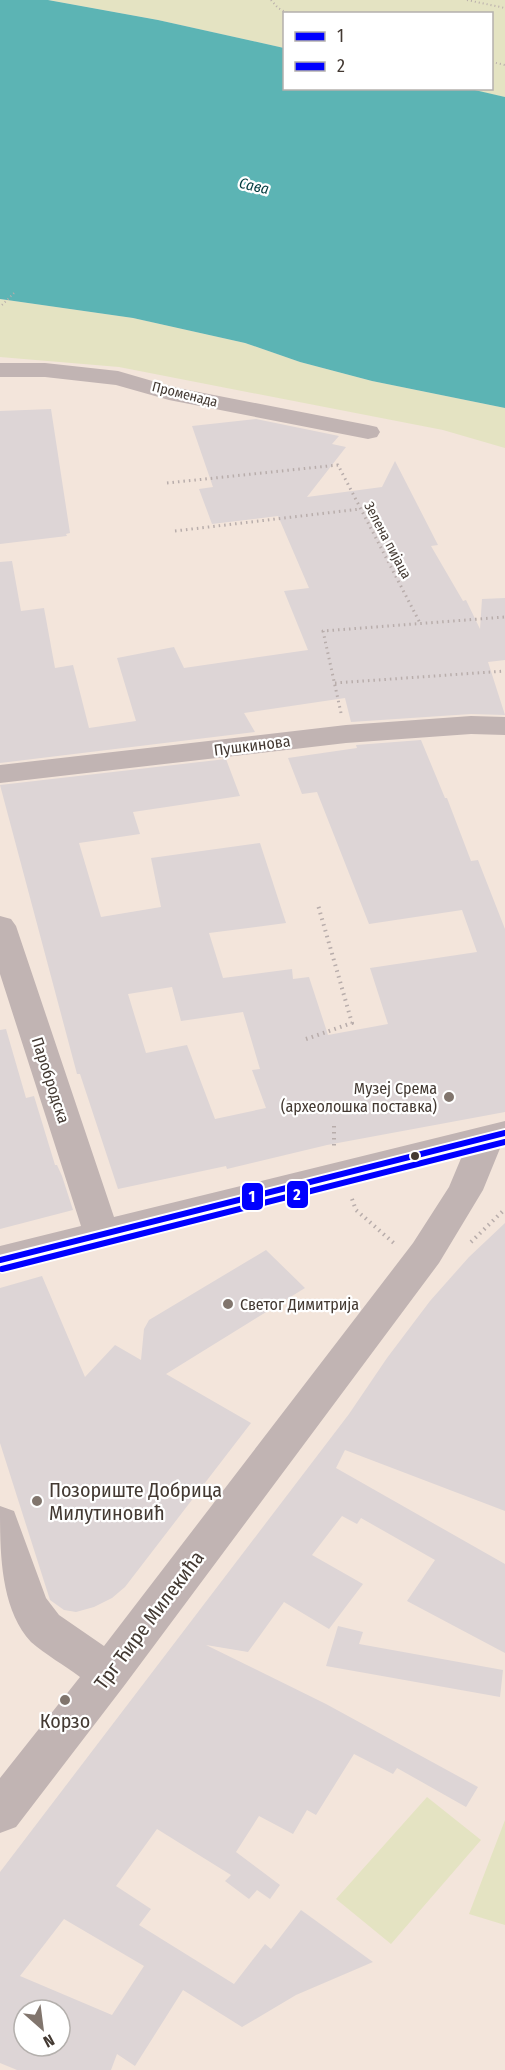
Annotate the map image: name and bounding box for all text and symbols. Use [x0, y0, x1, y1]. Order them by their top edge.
legend [283, 12, 493, 90]
text: 1 [337, 25, 344, 47]
text: 2 [337, 55, 345, 77]
water label: Сава [237, 174, 271, 198]
street label: Променада [150, 378, 220, 411]
street label: Зелена пијаца [360, 499, 415, 582]
street label: Пушкинова [213, 731, 292, 760]
street label: Паробродска [28, 1035, 73, 1126]
place label: Музеј Срема (археолошка поставка) [281, 1079, 437, 1116]
marker: Музеј Срема (археолошка поставка) [442, 1090, 456, 1104]
unlabelled marker [409, 1150, 421, 1162]
line badge: 2 [286, 1180, 309, 1209]
line badge: 1 [241, 1182, 264, 1211]
text: 2 [292, 1185, 301, 1204]
text: 1 [249, 1187, 255, 1206]
place label: Светог Димитрија [240, 1295, 359, 1314]
marker: Светог Димитрија [221, 1297, 235, 1311]
place label: Позориште Добрица Милутиновић [49, 1478, 222, 1525]
marker: Позориште Добрица Милутиновић [30, 1494, 44, 1508]
street label: Трг Ћире Милекића [89, 1546, 209, 1694]
marker: Корзо [58, 1693, 72, 1707]
place label: Корзо [40, 1709, 90, 1733]
north arrow [12, 1998, 72, 2058]
text: N [40, 2030, 58, 2051]

